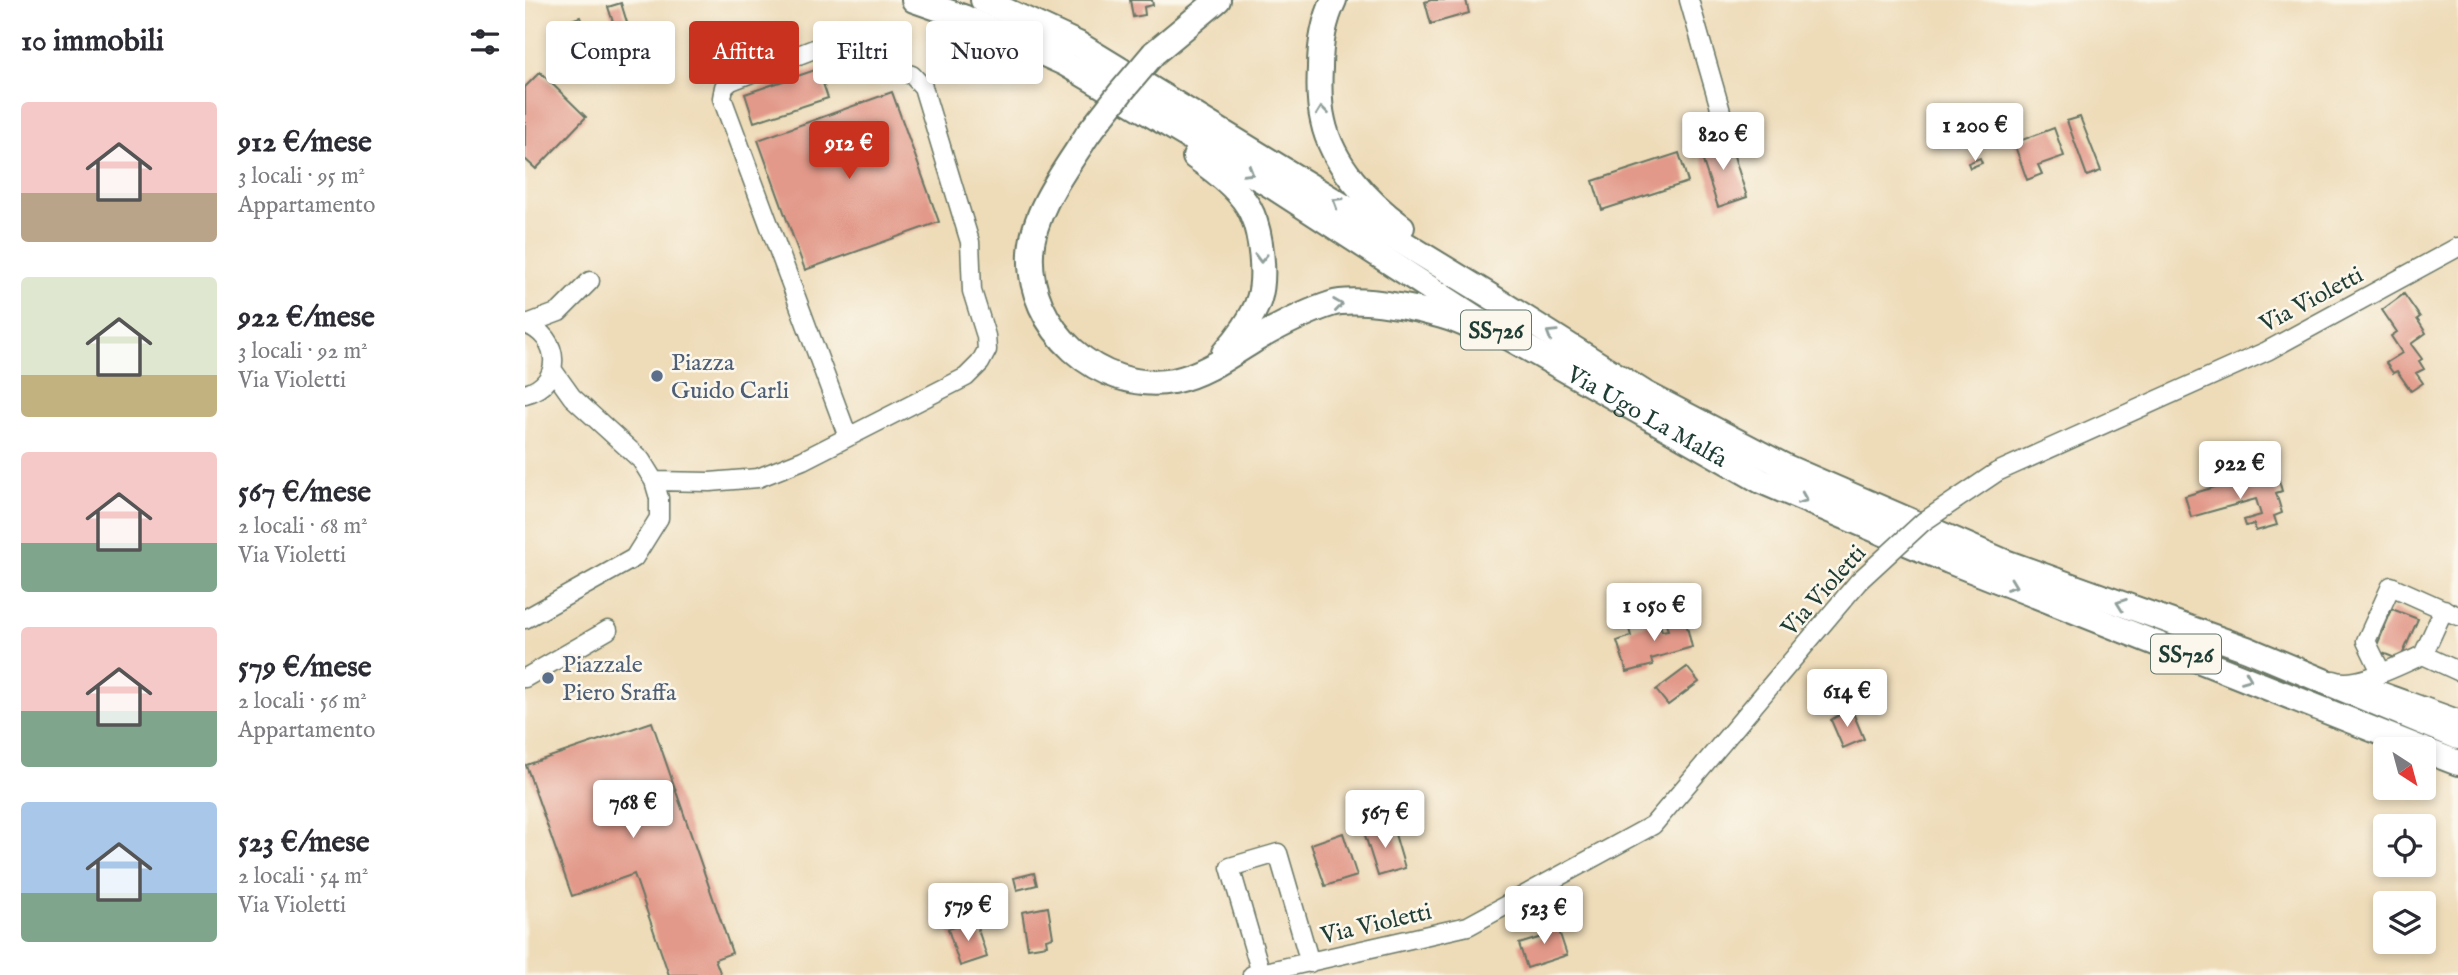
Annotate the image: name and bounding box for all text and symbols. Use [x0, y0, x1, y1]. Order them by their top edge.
chip: Compra [546, 21, 675, 84]
chip: Affitta [689, 21, 799, 84]
chip: Filtri [813, 21, 912, 84]
chip: Nuovo [926, 21, 1043, 84]
text: 10 immobili [21, 23, 164, 61]
icon: filters [466, 23, 504, 61]
pin: 1 200 € [1910, 104, 2040, 163]
one-way arrow [1315, 106, 1330, 117]
text: 1 200 € [1942, 111, 2008, 140]
pin: 820 € [1674, 113, 1772, 172]
text: 820 € [1698, 120, 1748, 149]
pin: 912 € [800, 122, 898, 181]
text: 912 €/mese [238, 124, 372, 162]
text: 912 € [825, 129, 873, 158]
icon: home [77, 130, 161, 214]
text: 3 locali · 95 m² [238, 162, 365, 191]
one-way arrow [1242, 164, 1255, 177]
text: Appartamento [238, 191, 375, 220]
one-way arrow [1332, 197, 1345, 210]
one-way arrow [1254, 253, 1269, 264]
street label: Via Violetti [2254, 260, 2369, 341]
one-way arrow [1332, 297, 1344, 312]
text: 922 €/mese [238, 299, 375, 337]
icon: home [77, 305, 161, 389]
road number: SS726 [1461, 310, 1531, 350]
one-way arrow [1546, 330, 1559, 343]
text: 3 locali · 92 m² [238, 337, 368, 366]
place label: Piazza Guido Carli [671, 348, 789, 407]
street label: Via Ugo La Malfa [1560, 359, 1733, 476]
text: Via Violetti [238, 366, 346, 395]
marker: Piazza Guido Carli [649, 368, 665, 384]
pin: 922 € [2191, 442, 2289, 501]
text: 922 € [2215, 449, 2265, 478]
text: 567 €/mese [238, 474, 371, 512]
icon: home [77, 480, 161, 564]
one-way arrow [1796, 491, 1809, 505]
text: 2 locali · 68 m² [238, 512, 368, 541]
street label: Via Violetti [1774, 539, 1873, 644]
text: Via Violetti [238, 541, 346, 570]
one-way arrow [2006, 577, 2018, 591]
pin: 1 050 € [1589, 584, 1719, 643]
text: 1 050 € [1623, 591, 1685, 620]
one-way arrow [2116, 598, 2128, 612]
road number: SS726 [2151, 634, 2221, 674]
text: 579 €/mese [238, 649, 372, 687]
place label: Piazzale Piero Sraffa [562, 650, 677, 709]
icon: home [77, 655, 161, 739]
marker: Piazzale Piero Sraffa [540, 670, 556, 686]
pin: 614 € [1798, 670, 1896, 729]
one-way arrow [2239, 670, 2252, 684]
text: 614 € [1823, 677, 1871, 706]
text: 2 locali · 56 m² [238, 687, 367, 716]
text: Appartamento [238, 716, 375, 745]
north arrow [2373, 737, 2436, 800]
map controls [2373, 737, 2436, 954]
pin: 768 € [584, 780, 682, 840]
text: 768 € [609, 788, 657, 817]
pin: 567 € [1336, 790, 1434, 850]
text: 567 € [1361, 798, 1409, 827]
button: locate [2373, 814, 2436, 877]
text: 523 €/mese [238, 824, 370, 862]
icon: home [77, 830, 161, 914]
text: 2 locali · 54 m² [238, 862, 368, 891]
pin: 579 € [919, 884, 1017, 943]
pin: 523 € [1495, 886, 1593, 946]
text: Via Violetti [238, 891, 346, 920]
text: 579 € [944, 891, 992, 920]
button: layers [2373, 891, 2436, 954]
text: 523 € [1521, 894, 1567, 923]
street label: Via Violetti [1317, 897, 1435, 952]

